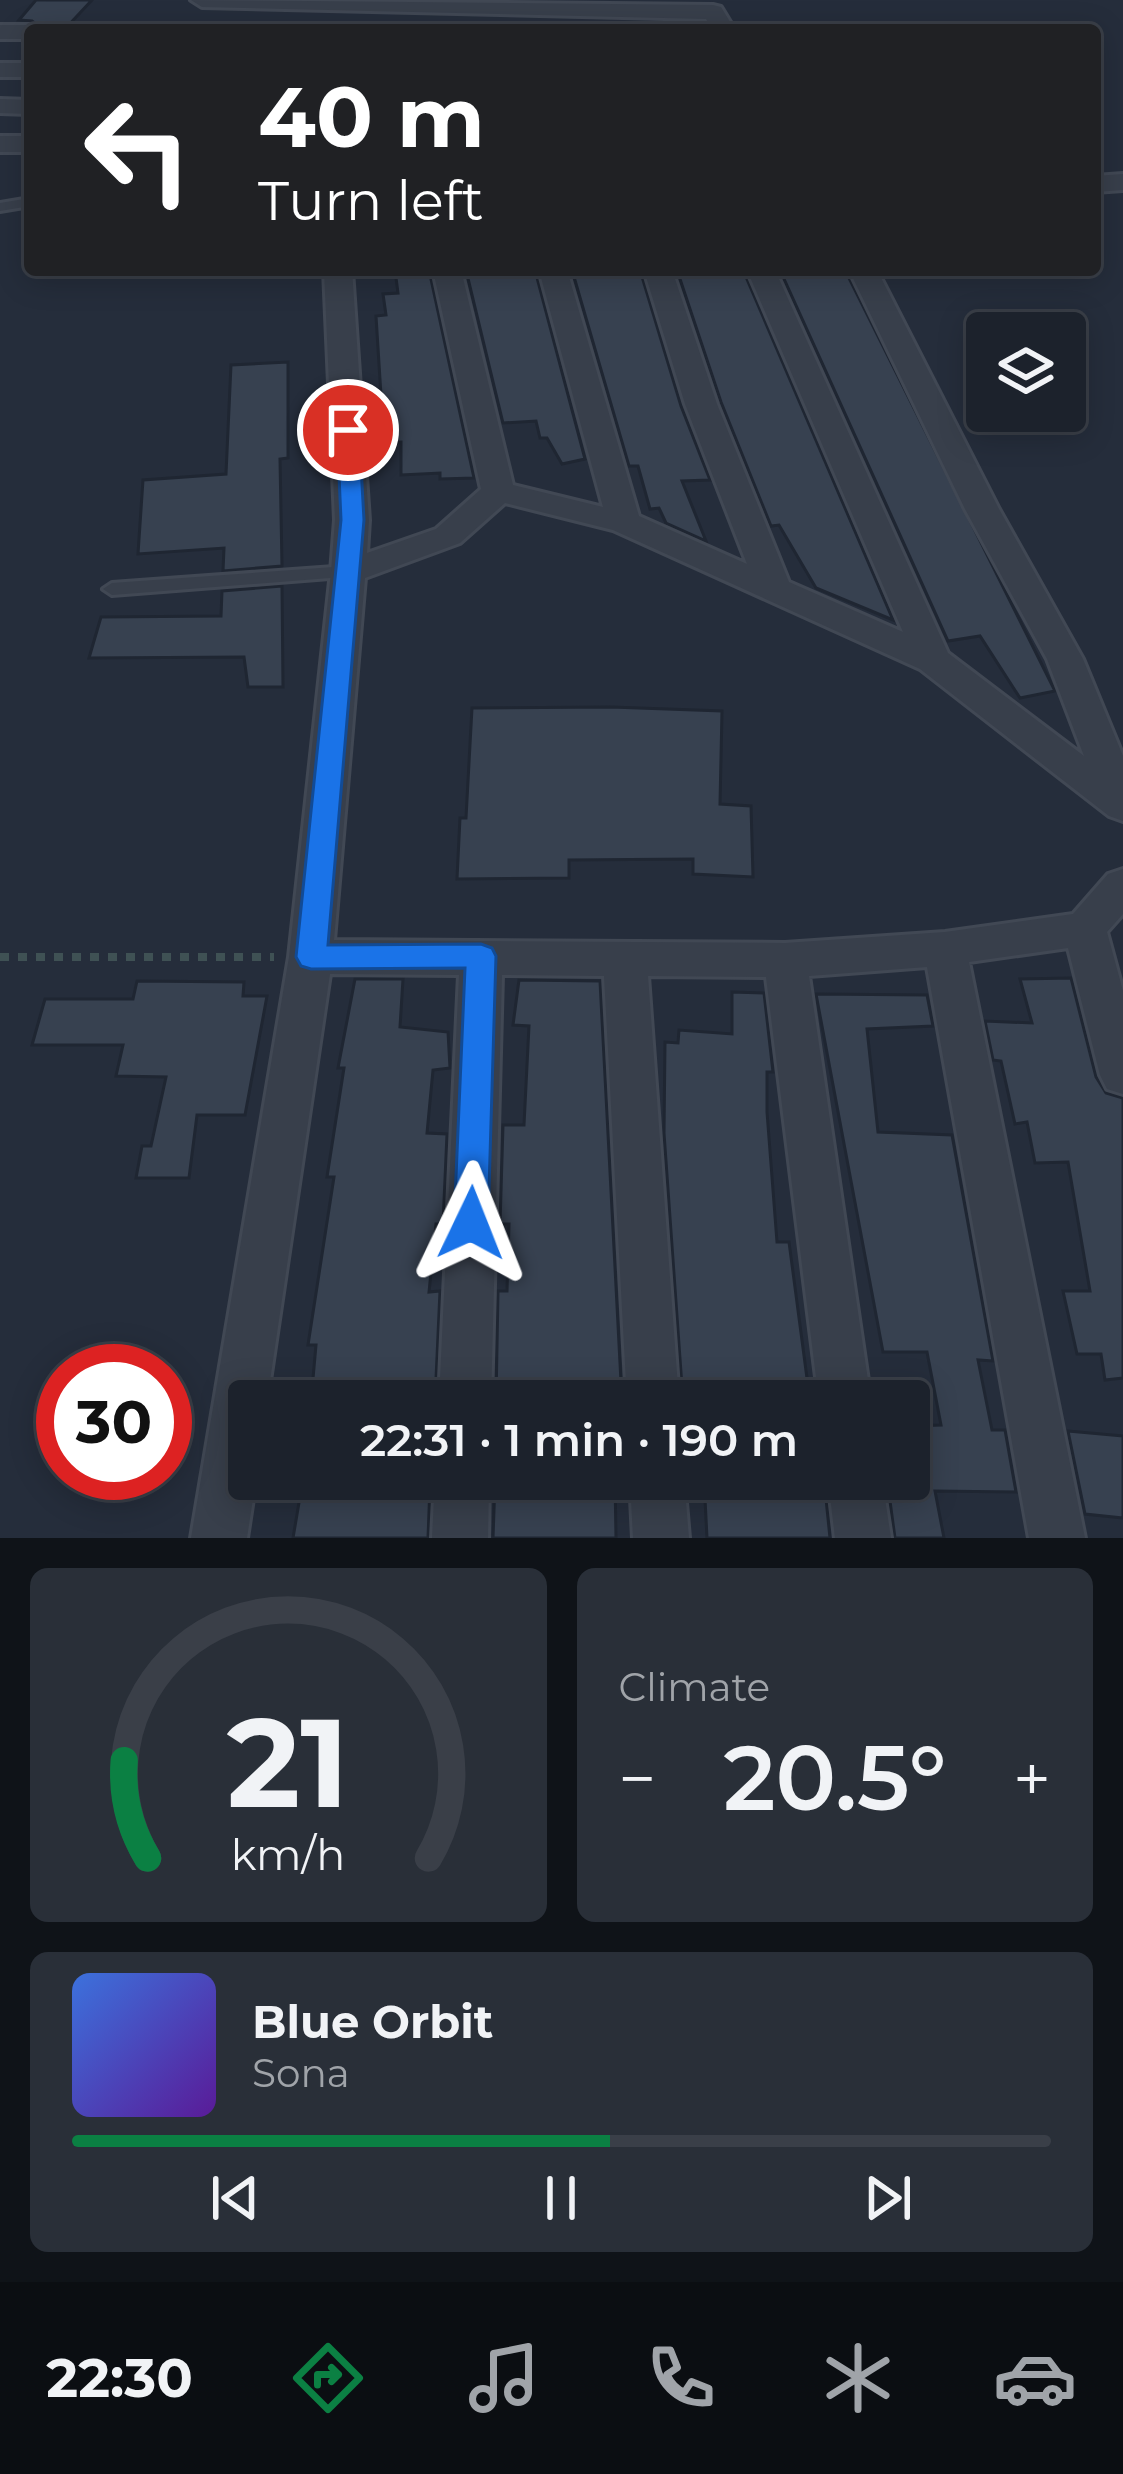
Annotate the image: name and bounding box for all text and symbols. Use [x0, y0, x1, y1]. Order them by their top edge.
text: 40 m [258, 66, 485, 168]
icon: left [60, 72, 216, 228]
text: Turn left [258, 168, 484, 234]
map controls [966, 312, 1086, 432]
button: layers [966, 312, 1086, 432]
pin [297, 379, 399, 481]
icon: arrive [315, 397, 381, 463]
position arrow [408, 1160, 534, 1286]
speed limit sign: 30 [36, 1344, 192, 1500]
text: 22:31 · 1 min · 190 m [360, 1412, 798, 1467]
text: Climate [619, 1663, 770, 1711]
text: 21 [227, 1686, 350, 1838]
text: 20.5° [723, 1723, 946, 1833]
text: − [619, 1738, 656, 1819]
text: + [1013, 1738, 1051, 1819]
text: km/h [231, 1828, 345, 1881]
text: Blue Orbit [252, 1994, 493, 2049]
text: Sona [252, 2049, 350, 2097]
icon: previous [202, 2165, 268, 2231]
icon: pause [528, 2165, 594, 2231]
icon: next [855, 2165, 921, 2231]
icon: directions [286, 2336, 370, 2420]
icon: music [462, 2336, 546, 2420]
icon: phone [639, 2336, 723, 2420]
icon: climate [816, 2336, 900, 2420]
icon: car [993, 2336, 1077, 2420]
text: 22:30 [46, 2345, 193, 2411]

